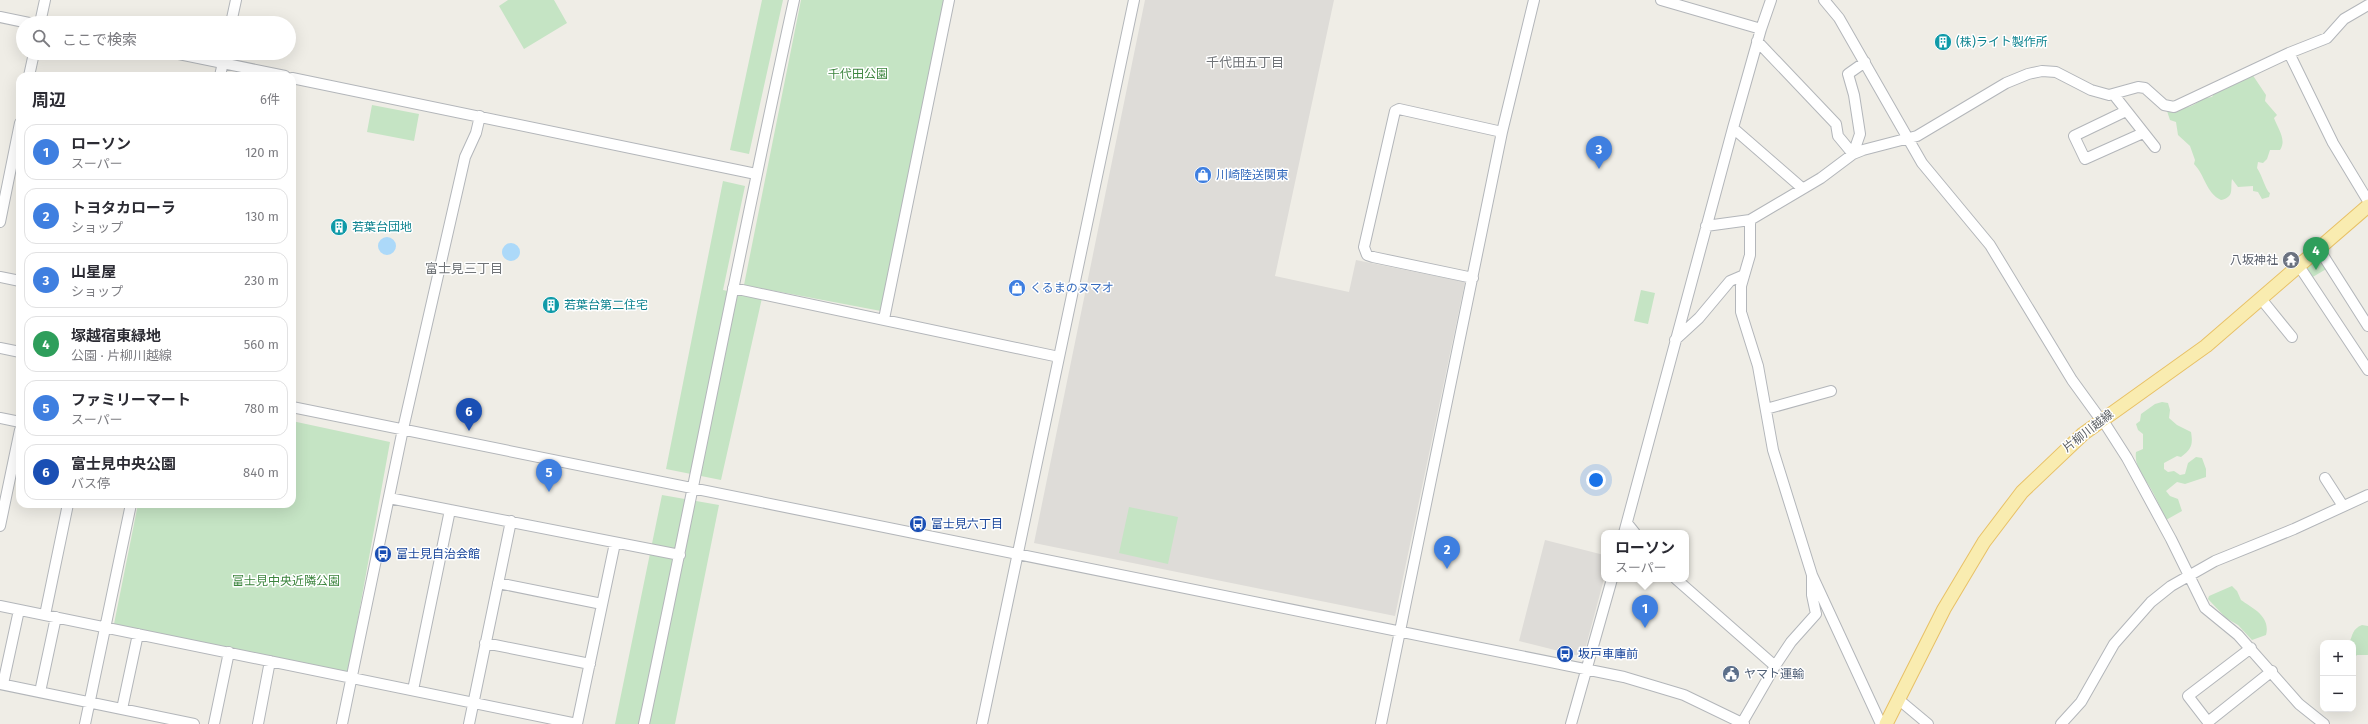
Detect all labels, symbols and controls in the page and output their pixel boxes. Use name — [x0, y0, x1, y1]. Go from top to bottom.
search box — [16, 16, 296, 60]
icon: search — [30, 27, 52, 49]
text: ここで検索 — [62, 31, 137, 49]
building icon: (株)ライト製作所 — [1933, 32, 1953, 52]
place label: (株)ライト製作所 — [1956, 35, 2048, 49]
district label: 千代田五丁目 — [1206, 55, 1284, 70]
park label: 千代田公園 — [828, 67, 888, 81]
text: 周辺 — [32, 90, 66, 111]
text: 6件 — [260, 92, 280, 107]
text: ローソン — [71, 135, 131, 153]
pin: 3 — [1586, 136, 1612, 169]
text: 1 — [43, 145, 49, 160]
text: 120 m — [245, 145, 279, 160]
text: スーパー — [71, 156, 123, 171]
shop icon: 川崎陸送関東 — [1193, 165, 1213, 185]
place label: 川崎陸送関東 — [1216, 168, 1288, 182]
text: トヨタカローラ — [71, 199, 176, 217]
text: 2 — [43, 209, 49, 224]
text: 130 m — [245, 209, 279, 224]
building icon: 若葉台団地 — [329, 217, 349, 237]
text: ショップ — [71, 220, 123, 235]
place label: 若葉台団地 — [352, 220, 412, 234]
pin: 4 — [2303, 237, 2329, 270]
temple icon: 八坂神社 — [2281, 250, 2301, 270]
place label: 八坂神社 — [2230, 253, 2278, 267]
district label: 富士見三丁目 — [425, 261, 503, 276]
text: 山星屋 — [71, 263, 116, 281]
text: 3 — [43, 273, 49, 288]
text: 230 m — [244, 273, 279, 288]
shop icon: くるまのヌマオ — [1007, 278, 1027, 298]
place label: くるまのヌマオ — [1030, 281, 1114, 295]
text: ショップ — [71, 284, 123, 299]
building icon: 若葉台第二住宅 — [541, 295, 561, 315]
place label: 若葉台第二住宅 — [564, 298, 648, 312]
text: 塚越宿東緑地 — [71, 327, 161, 345]
text: 4 — [42, 337, 50, 352]
text: 560 m — [244, 337, 279, 352]
text: 公園 · 片柳川越線 — [71, 348, 172, 363]
text: ファミリーマート — [71, 391, 191, 409]
pin: 6 — [456, 398, 482, 431]
text: 5 — [43, 401, 49, 416]
text: 780 m — [244, 401, 279, 416]
street label: 片柳川越線 — [2060, 407, 2116, 455]
text: スーパー — [71, 412, 123, 427]
text: 富士見中央公園 — [71, 455, 176, 473]
pin: 5 — [536, 459, 562, 492]
text: 6 — [42, 465, 50, 480]
text: 840 m — [243, 465, 279, 480]
your location — [1586, 470, 1606, 490]
text: バス停 — [71, 476, 110, 491]
bus stop icon: 富士見六丁目 — [908, 514, 928, 534]
place label: 富士見六丁目 — [931, 517, 1003, 531]
popup — [1601, 530, 1689, 582]
pin: 2 — [1434, 536, 1460, 569]
text: ローソン — [1615, 539, 1675, 557]
bus stop icon: 富士見自治会館 — [373, 544, 393, 564]
place label: 富士見自治会館 — [396, 547, 480, 561]
text: スーパー — [1615, 560, 1667, 575]
park label: 富士見中央近隣公園 — [232, 574, 340, 588]
pin: 1 — [1632, 595, 1658, 628]
map controls — [2320, 640, 2356, 712]
button: + — [2320, 640, 2356, 676]
bus stop icon: 坂戸車庫前 — [1555, 644, 1575, 664]
place label: 坂戸車庫前 — [1578, 647, 1638, 661]
public building icon: ヤマト運輸 — [1721, 664, 1741, 684]
place label: ヤマト運輸 — [1744, 667, 1804, 681]
button: − — [2320, 676, 2356, 712]

